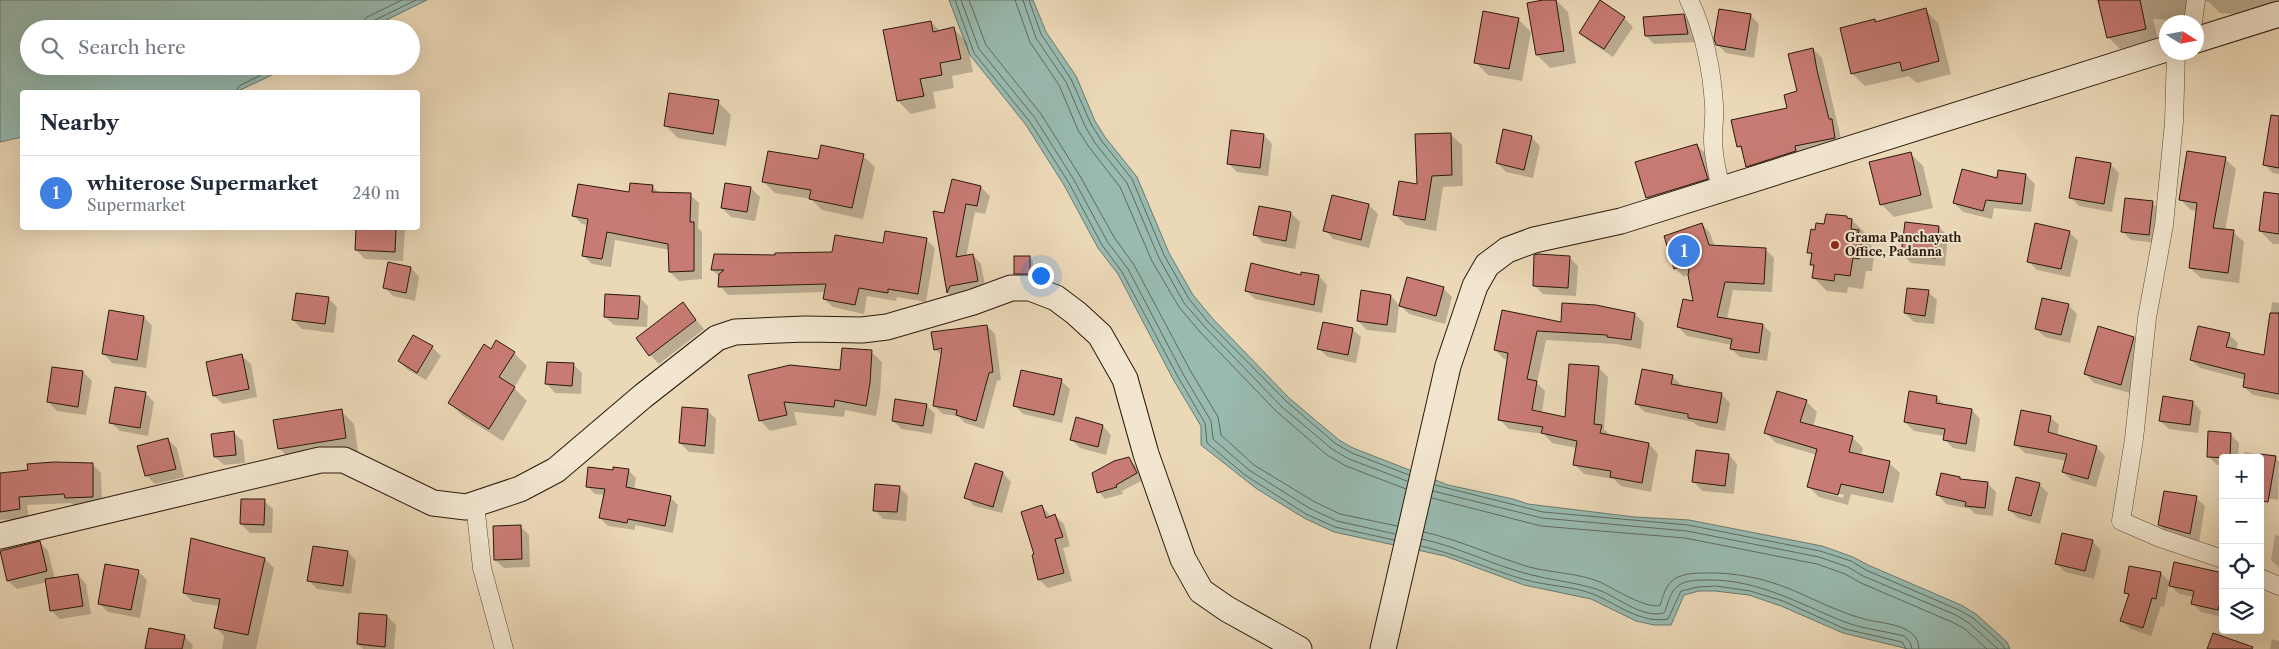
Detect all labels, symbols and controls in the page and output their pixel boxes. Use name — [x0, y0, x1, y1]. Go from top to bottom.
north arrow — [2159, 15, 2204, 60]
search box — [20, 20, 420, 75]
icon: search — [38, 34, 66, 62]
text: Search here — [78, 36, 186, 59]
text: Nearby — [40, 110, 119, 135]
text: whiterose Supermarket — [87, 172, 318, 195]
text: 1 — [52, 183, 60, 203]
text: 240 m — [352, 183, 400, 203]
text: Supermarket — [87, 195, 185, 215]
place label: Grama Panchayath Office, Padanna — [1845, 230, 1962, 259]
pin: 1 — [1668, 232, 1700, 270]
marker: Grama Panchayath Office, Padanna — [1829, 239, 1841, 251]
your location — [1028, 263, 1054, 289]
map controls — [2219, 454, 2264, 634]
button: + — [2219, 454, 2264, 499]
button: − — [2219, 499, 2264, 544]
button: locate — [2219, 544, 2264, 589]
button: layers — [2219, 589, 2264, 634]

